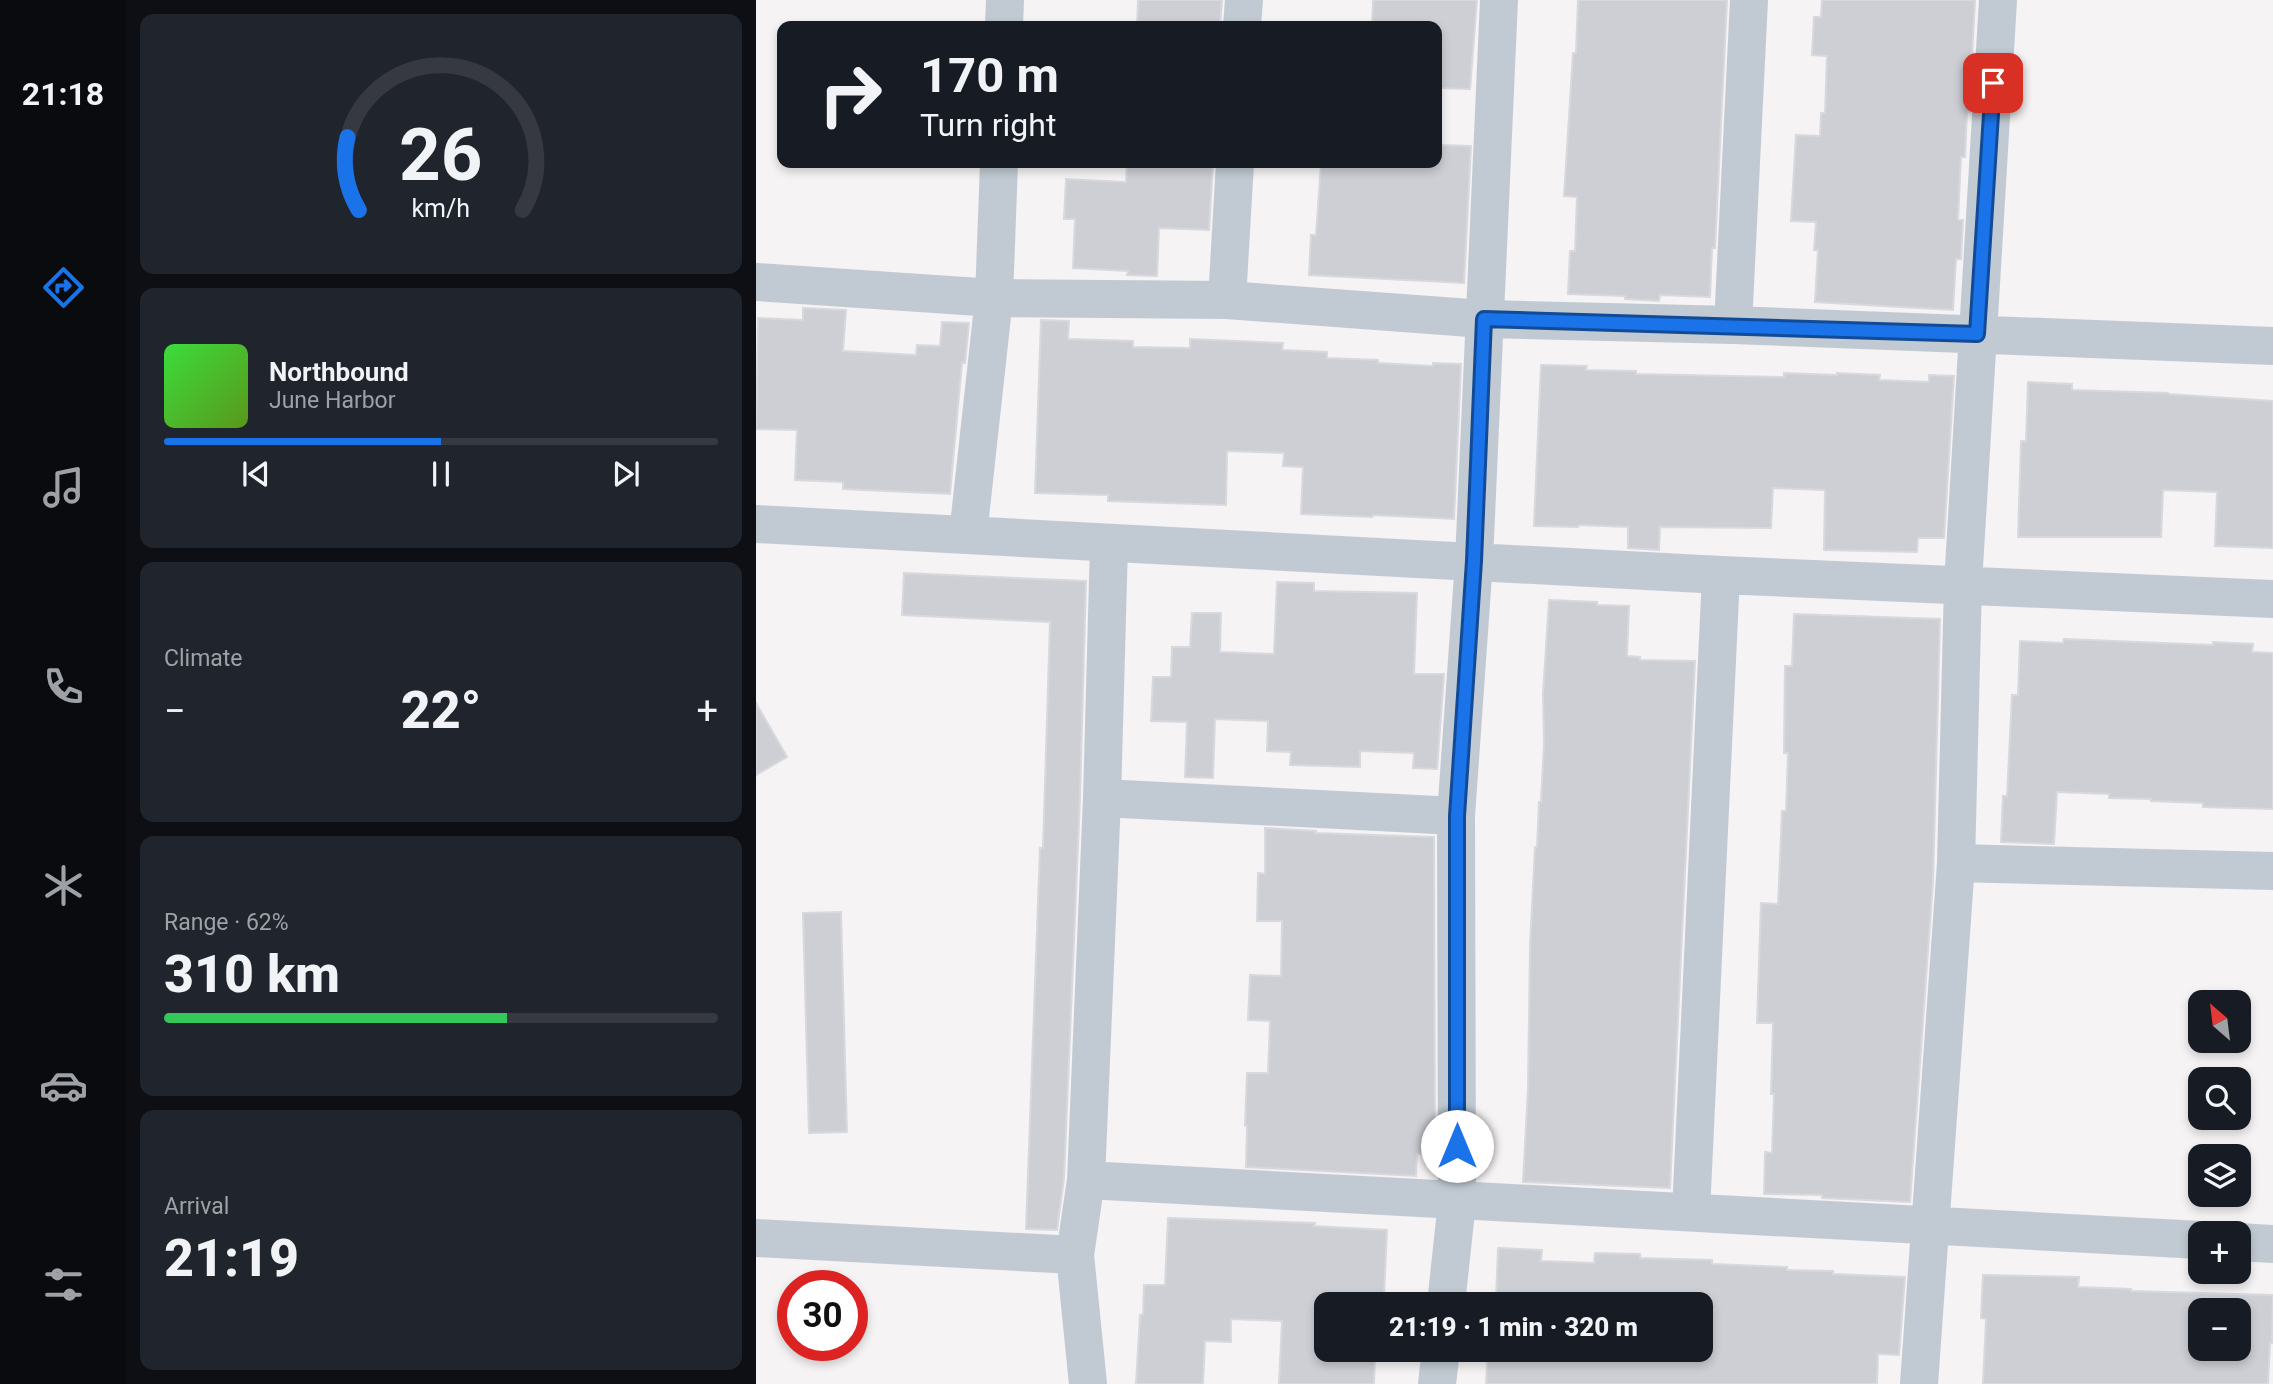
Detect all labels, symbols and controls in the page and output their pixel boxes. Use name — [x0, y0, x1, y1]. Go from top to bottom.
text: 170 m — [920, 47, 1059, 104]
icon: right — [805, 49, 896, 140]
pin — [1963, 53, 2023, 113]
icon: arrive — [1974, 64, 2012, 102]
text: 21:18 — [22, 75, 104, 113]
text: Turn right — [920, 106, 1056, 144]
text: 26 — [399, 112, 483, 198]
text: km/h — [412, 194, 470, 223]
icon: directions — [39, 263, 88, 312]
text: Northbound — [269, 357, 409, 387]
text: June Harbor — [269, 387, 396, 414]
icon: previous — [237, 455, 275, 493]
icon: pause — [422, 455, 460, 493]
icon: next — [607, 455, 645, 493]
icon: music — [39, 463, 88, 512]
text: Climate — [164, 645, 243, 672]
icon: phone — [39, 662, 88, 711]
text: 22° — [401, 680, 481, 741]
text: − — [164, 689, 186, 733]
text: + — [696, 689, 718, 733]
icon: climate — [39, 861, 88, 910]
text: Range · 62% — [164, 909, 289, 936]
text: 310 km — [164, 944, 340, 1005]
north arrow — [2188, 990, 2250, 1054]
map controls — [2188, 990, 2251, 1361]
icon: car — [39, 1061, 88, 1110]
button: search — [2188, 1067, 2251, 1130]
position arrow — [1420, 1109, 1494, 1183]
button: layers — [2188, 1144, 2251, 1207]
text: Arrival — [164, 1193, 229, 1220]
button: + — [2188, 1221, 2251, 1284]
text: 21:19 — [164, 1228, 299, 1289]
icon: filters — [39, 1260, 88, 1309]
speed limit sign: 30 — [777, 1270, 868, 1361]
button: − — [2188, 1298, 2251, 1361]
text: 21:19 · 1 min · 320 m — [1389, 1312, 1638, 1342]

